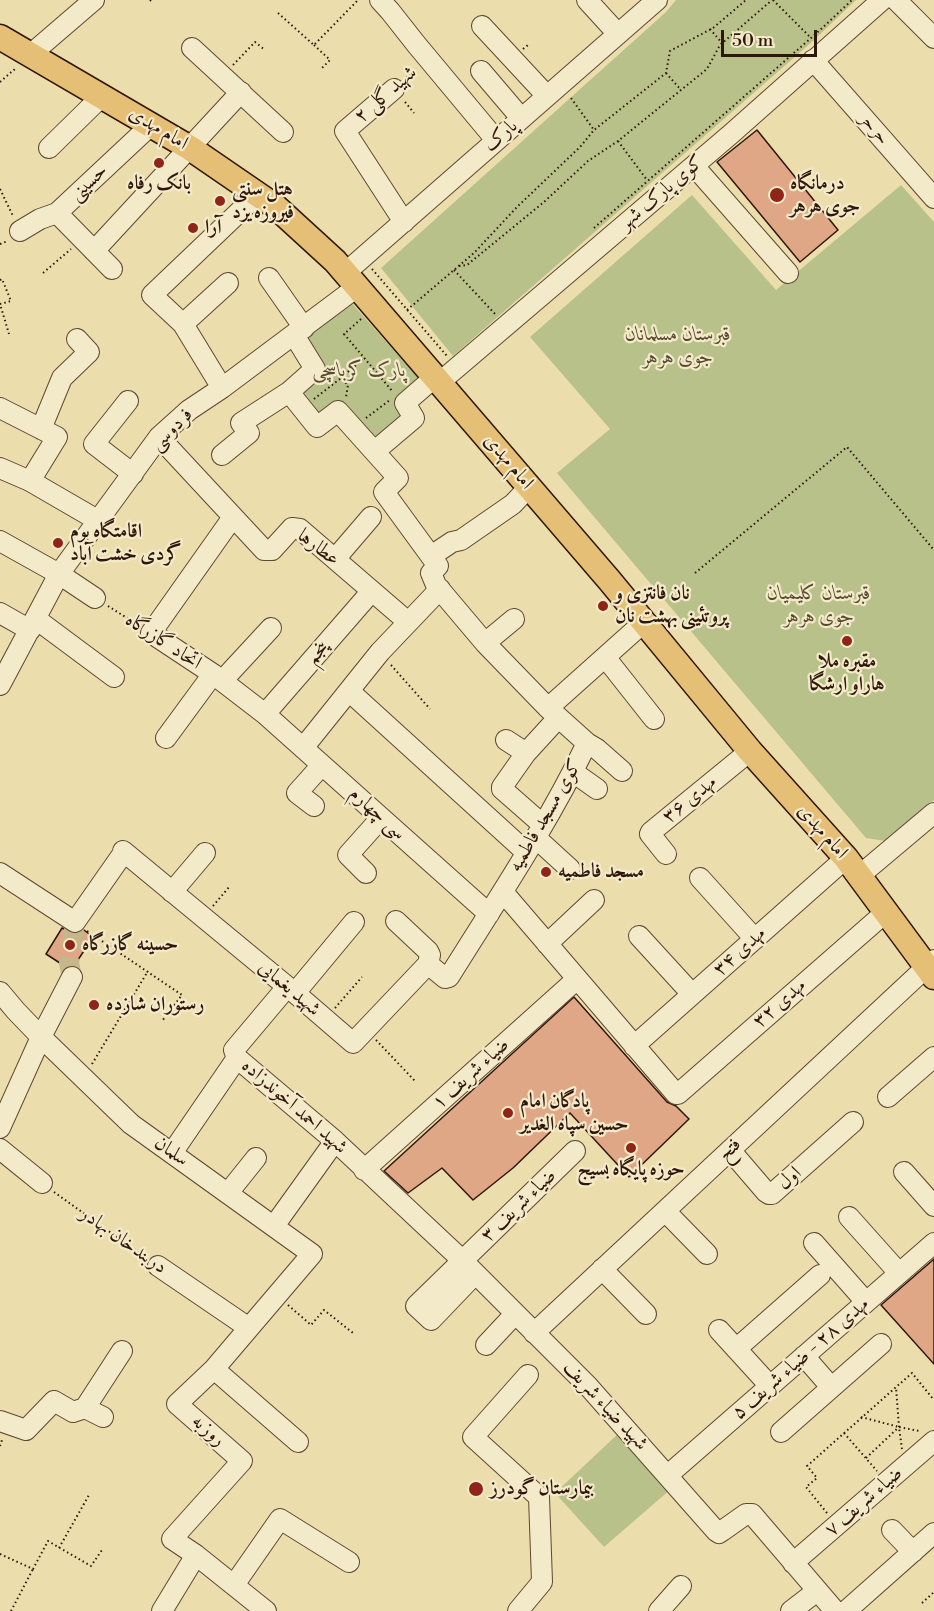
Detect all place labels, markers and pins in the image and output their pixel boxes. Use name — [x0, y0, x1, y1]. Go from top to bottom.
marker: بانک رفاه — [152, 156, 166, 170]
place label: بانک رفاه — [127, 172, 191, 196]
place label: درمانگاه جوی هرهر — [790, 172, 860, 219]
place label: هتل سنتی فیروزه یزد — [232, 178, 294, 225]
marker: درمانگاه جوی هرهر — [768, 186, 786, 204]
marker: هتل سنتی فیروزه یزد — [213, 194, 227, 208]
place label: آرا — [205, 216, 222, 240]
marker: آرا — [186, 221, 200, 235]
place label: اقامتگاه بوم گردی خشت آباد — [70, 520, 181, 567]
marker: اقامتگاه بوم گردی خشت آباد — [51, 536, 65, 550]
place label: نان فانتزی و پروتئینی بهشت نان — [615, 582, 728, 629]
marker: نان فانتزی و پروتئینی بهشت نان — [596, 599, 610, 613]
marker: مقبره ملا هاراو ارشگا — [840, 634, 854, 648]
place label: مقبره ملا هاراو ارشگا — [809, 650, 885, 697]
place label: مسجد فاطمیه — [558, 860, 644, 884]
marker: مسجد فاطمیه — [539, 865, 553, 879]
place label: حسینه گازرگاه — [82, 933, 178, 957]
marker: حسینه گازرگاه — [63, 938, 77, 952]
place label: رستوران شازده — [106, 993, 204, 1017]
marker: رستوران شازده — [87, 998, 101, 1012]
place label: پادگان امام حسین سپاه الغدیر — [520, 1090, 628, 1137]
marker: پادگان امام حسین سپاه الغدیر — [501, 1106, 515, 1120]
marker: حوزه پایگاه بسیج — [624, 1141, 638, 1155]
place label: حوزه پایگاه بسیج — [577, 1158, 685, 1182]
place label: بیمارستان گودرز — [490, 1477, 593, 1501]
marker: بیمارستان گودرز — [467, 1480, 485, 1498]

